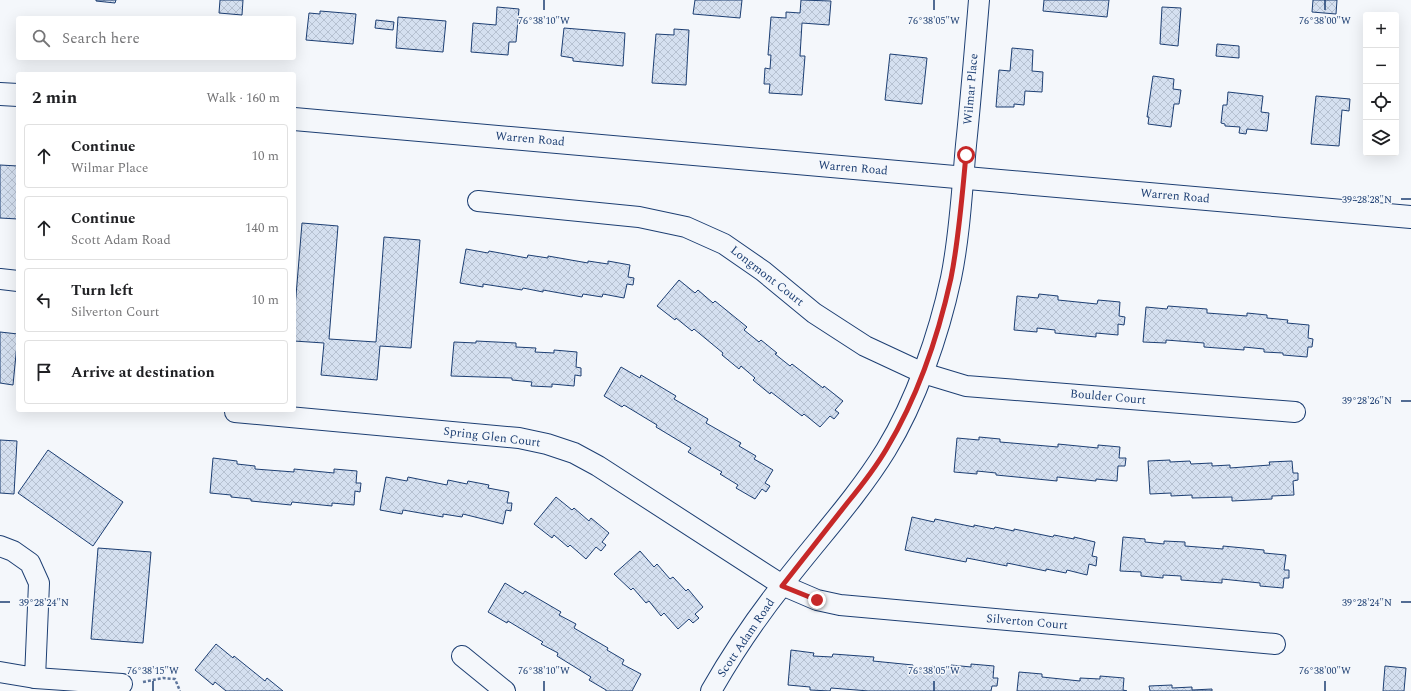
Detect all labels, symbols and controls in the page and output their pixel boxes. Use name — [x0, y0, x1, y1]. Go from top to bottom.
map controls — [1363, 12, 1399, 156]
button: + — [1363, 12, 1399, 48]
text: 76°38'10"W — [518, 13, 570, 29]
text: 76°38'05"W — [908, 13, 960, 29]
text: 76°38'00"W — [1299, 13, 1351, 29]
search box — [16, 16, 296, 60]
icon: search — [30, 27, 52, 49]
text: Search here — [62, 27, 140, 50]
button: − — [1363, 48, 1399, 84]
street label: Wilmar Place — [958, 52, 984, 125]
button: locate — [1363, 84, 1399, 120]
text: 2 min — [32, 85, 77, 111]
text: Walk · 160 m — [206, 88, 280, 108]
button: layers — [1363, 120, 1399, 156]
street label: Warren Road — [494, 126, 566, 152]
text: Continue — [71, 135, 136, 158]
icon: ahead — [33, 145, 55, 167]
text: 10 m — [252, 146, 279, 166]
route start — [957, 146, 975, 164]
street label: Warren Road — [817, 155, 889, 181]
text: Wilmar Place — [71, 158, 148, 178]
street label: Warren Road — [1139, 183, 1211, 209]
text: 39°28'28"N — [1342, 192, 1392, 208]
text: Continue — [71, 207, 136, 230]
icon: ahead — [33, 217, 55, 239]
text: 140 m — [245, 218, 279, 238]
text: Scott Adam Road — [71, 230, 171, 250]
street label: Longmont Court — [726, 241, 808, 311]
text: Turn left — [71, 279, 133, 302]
icon: left — [33, 289, 55, 311]
text: 10 m — [252, 290, 279, 310]
text: Silverton Court — [71, 302, 159, 322]
icon: arrive — [33, 361, 55, 383]
text: Arrive at destination — [71, 361, 215, 384]
street label: Boulder Court — [1069, 384, 1147, 410]
text: 39°28'26"N — [1342, 393, 1392, 409]
street label: Spring Glen Court — [442, 422, 542, 452]
route end — [808, 591, 826, 609]
street label: Scott Adam Road — [712, 594, 780, 681]
text: 39°28'24"N — [19, 595, 69, 611]
text: 39°28'24"N — [1342, 595, 1392, 611]
street label: Silverton Court — [986, 609, 1068, 635]
text: 76°38'15"W — [127, 663, 179, 679]
text: 76°38'10"W — [518, 663, 570, 679]
text: 76°38'05"W — [908, 663, 960, 679]
text: 76°38'00"W — [1299, 663, 1351, 679]

